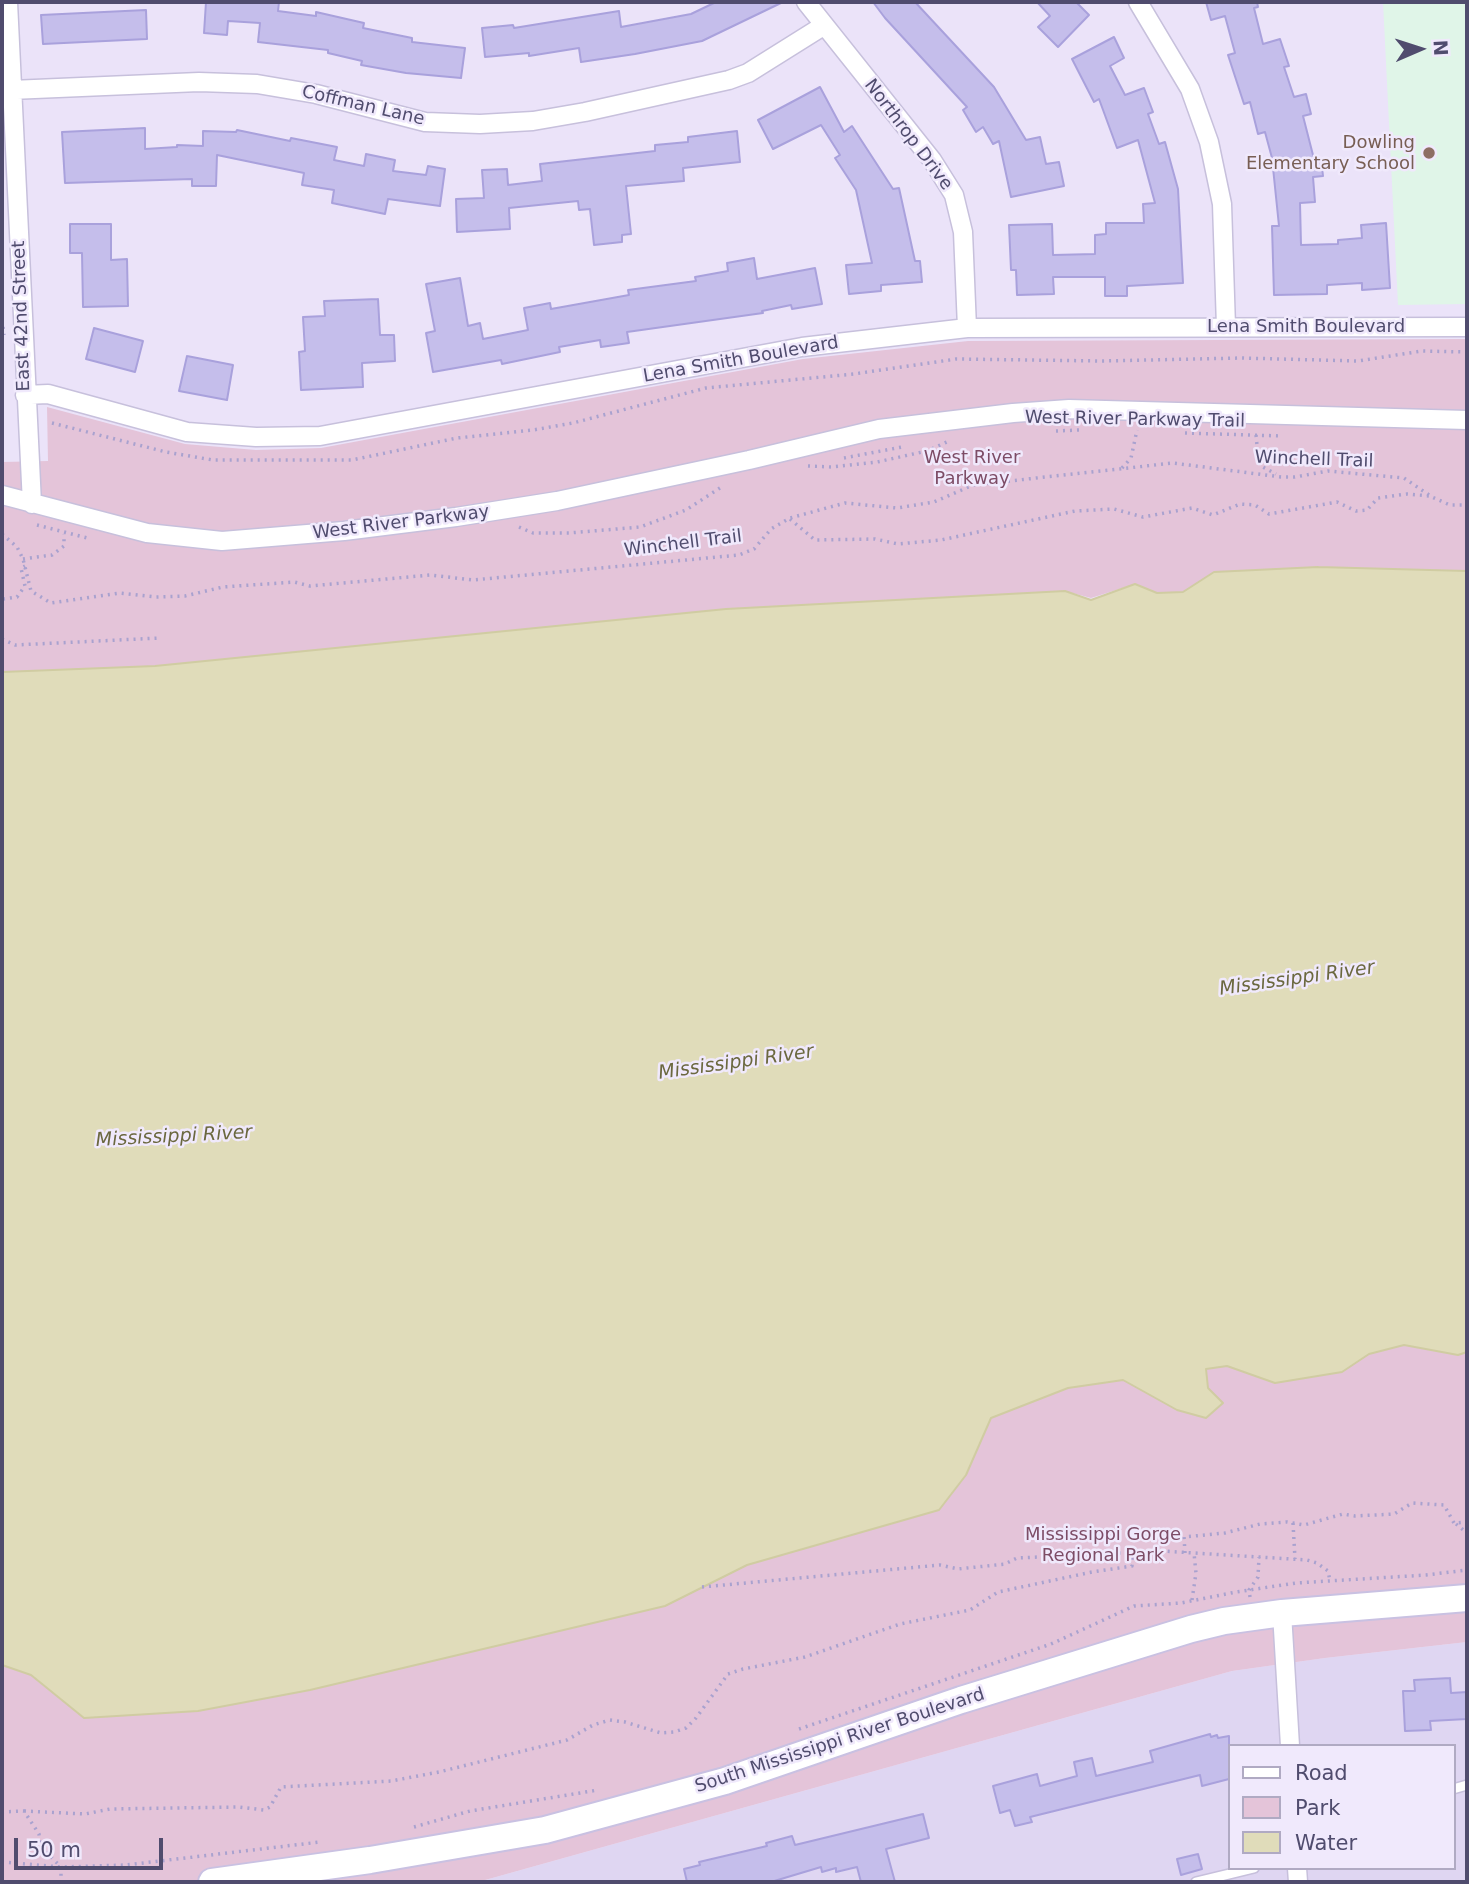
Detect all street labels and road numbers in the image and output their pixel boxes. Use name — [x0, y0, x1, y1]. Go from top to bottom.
street label: Northrop Drive — [859, 75, 957, 195]
street label: Coffman Lane — [300, 81, 426, 131]
street label: East 42nd Street — [9, 240, 35, 392]
street label: Lena Smith Boulevard — [1207, 316, 1405, 338]
street label: Lena Smith Boulevard — [642, 332, 840, 388]
street label: West River Parkway Trail — [1025, 407, 1245, 433]
street label: Winchell Trail — [1254, 447, 1374, 473]
street label: West River Parkway — [312, 501, 490, 545]
street label: Winchell Trail — [623, 526, 743, 562]
street label: South Mississippi River Boulevard — [693, 1684, 987, 1798]

